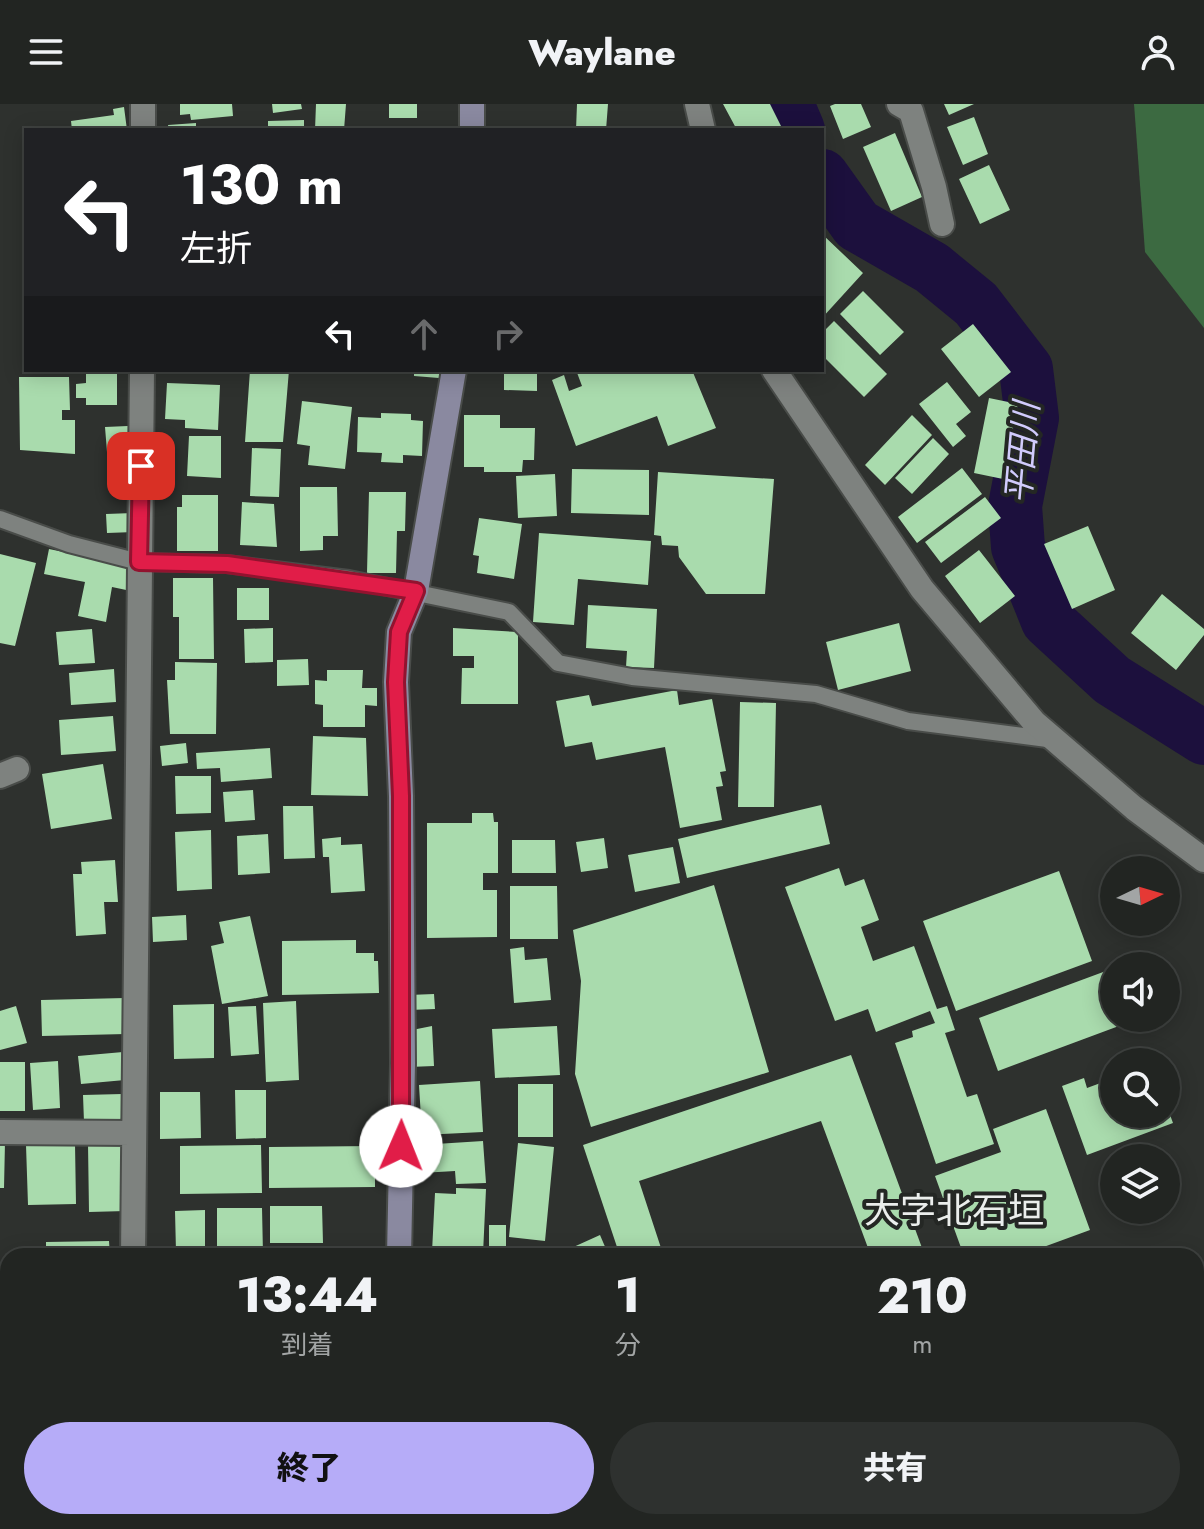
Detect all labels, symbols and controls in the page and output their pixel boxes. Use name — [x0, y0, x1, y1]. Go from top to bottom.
text: Waylane — [528, 26, 676, 78]
icon: menu — [24, 30, 68, 74]
icon: person — [1136, 30, 1180, 74]
text: 130 m — [180, 144, 343, 225]
icon: left — [48, 160, 152, 264]
text: 左折 — [180, 222, 252, 274]
icon: left — [318, 312, 362, 356]
icon: ahead — [402, 312, 446, 356]
icon: right — [486, 312, 530, 356]
water label: 平田川 — [994, 397, 1052, 506]
pin — [107, 432, 175, 500]
icon: arrive — [119, 444, 163, 488]
north arrow — [1100, 856, 1180, 936]
map controls — [1100, 856, 1180, 1224]
button: sound — [1100, 952, 1180, 1032]
button: search — [1100, 1048, 1180, 1128]
position arrow — [359, 1104, 443, 1188]
button: layers — [1100, 1144, 1180, 1224]
district label: 大字北石垣 — [864, 1184, 1044, 1236]
text: 13:44 — [236, 1261, 378, 1330]
text: 1 — [615, 1261, 640, 1330]
text: 210 — [877, 1262, 968, 1331]
text: m — [912, 1325, 933, 1363]
text: 到着 — [281, 1326, 333, 1364]
text: 分 — [615, 1326, 641, 1364]
button: 終了 — [24, 1422, 594, 1514]
button: 共有 — [610, 1422, 1180, 1514]

